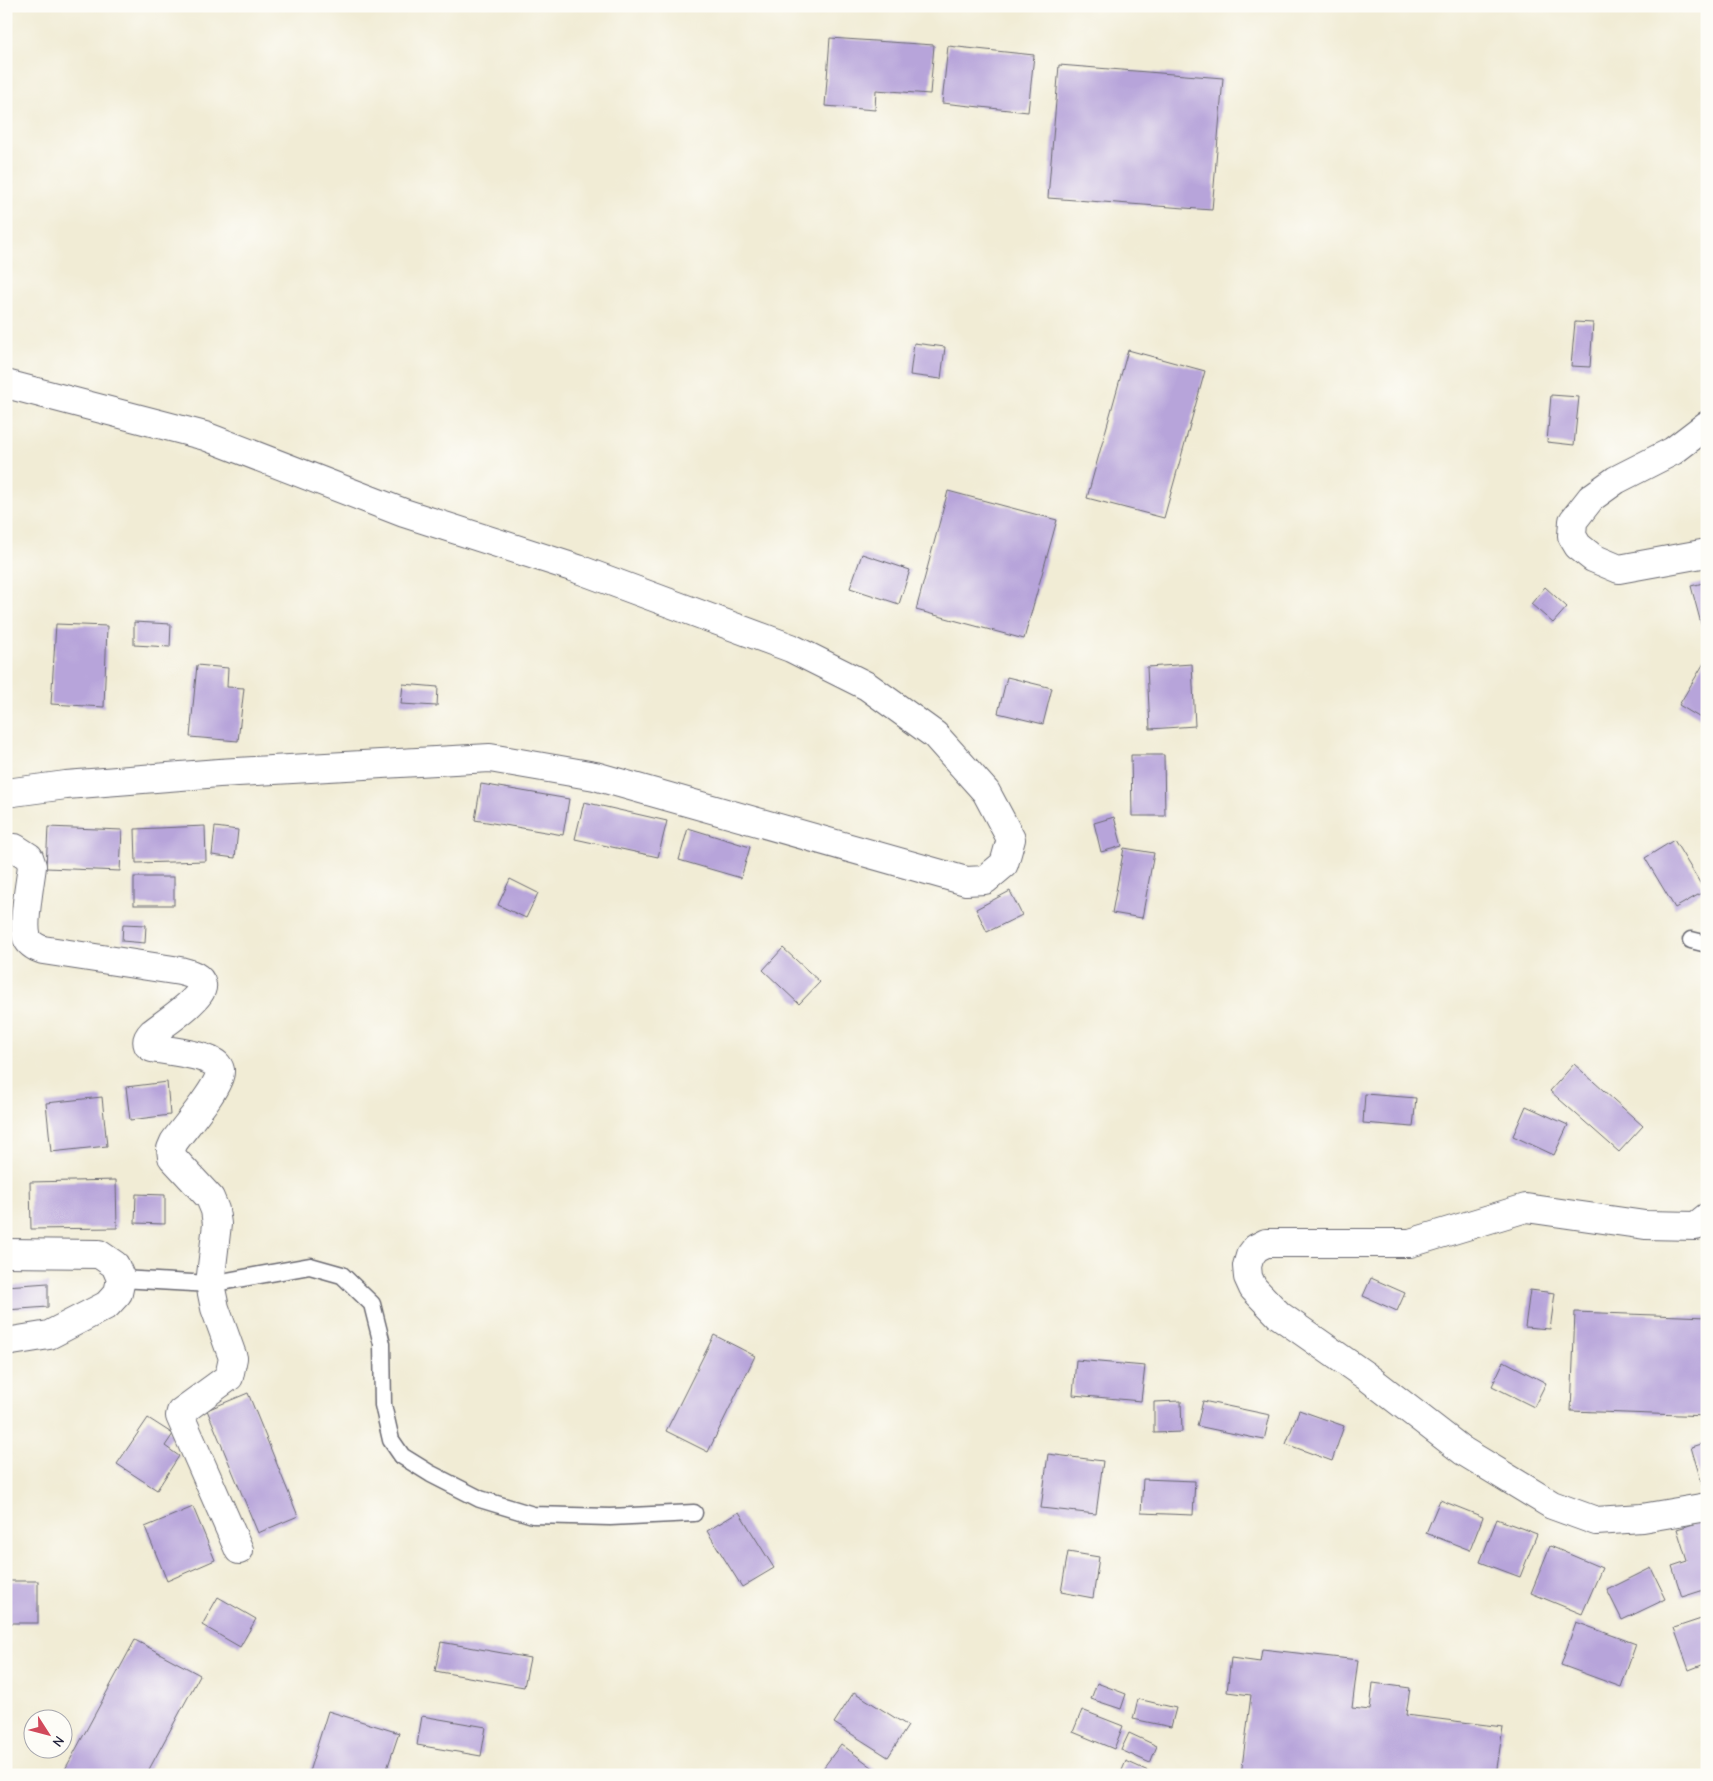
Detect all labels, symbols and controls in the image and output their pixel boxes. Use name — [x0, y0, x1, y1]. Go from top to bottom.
north arrow — [22, 1708, 72, 1758]
text: N — [49, 1733, 68, 1750]

